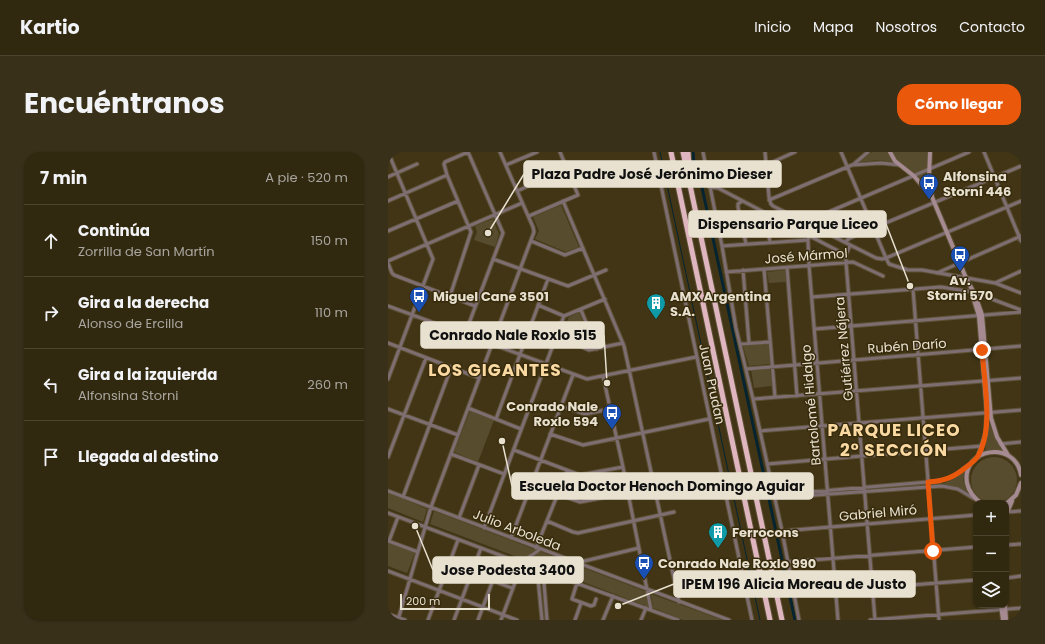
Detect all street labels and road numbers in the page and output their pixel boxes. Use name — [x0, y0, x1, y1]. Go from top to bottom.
street label: José Mármol — [764, 244, 848, 268]
street label: Gutiérrez Nájera — [830, 296, 858, 402]
street label: Rubén Darío — [867, 334, 947, 358]
street label: Juan Prudan — [694, 342, 730, 426]
street label: Bartolomé Hidalgo — [796, 344, 826, 466]
street label: Gabriel Miró — [838, 500, 918, 526]
street label: Julio Arboleda — [470, 504, 564, 556]

